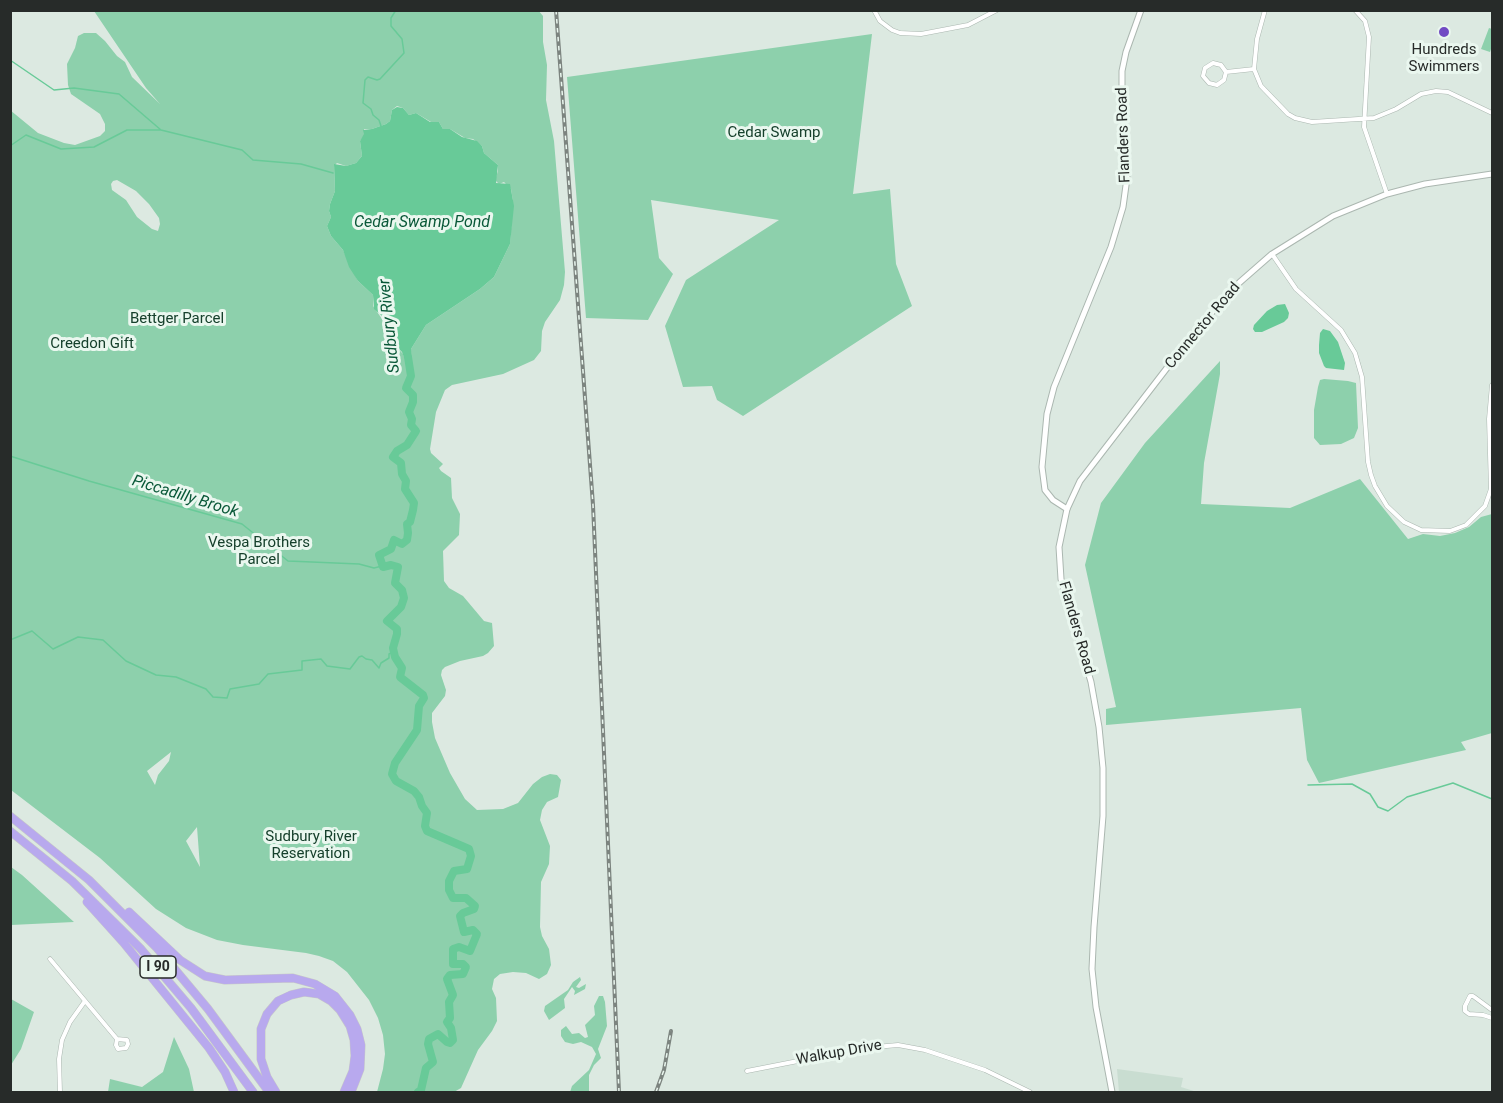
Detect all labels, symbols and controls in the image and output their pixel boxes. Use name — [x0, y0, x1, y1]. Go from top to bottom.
marker: Hundreds Swimmers — [1437, 25, 1451, 39]
place label: Hundreds Swimmers — [1409, 41, 1479, 76]
street label: Flanders Road — [1113, 87, 1135, 183]
park label: Cedar Swamp — [727, 124, 821, 142]
water label: Cedar Swamp Pond — [354, 213, 490, 233]
water label: Sudbury River — [376, 278, 404, 374]
street label: Connector Road — [1162, 279, 1244, 373]
park label: Bettger Parcel — [130, 310, 224, 328]
park label: Creedon Gift — [50, 335, 134, 353]
water label: Piccadilly Brook — [130, 472, 240, 522]
park label: Vespa Brothers Parcel — [208, 534, 310, 569]
street label: Flanders Road — [1054, 579, 1098, 677]
park label: Sudbury River Reservation — [265, 828, 357, 863]
road number: I 90 — [140, 956, 176, 978]
street label: Walkup Drive — [795, 1037, 883, 1069]

